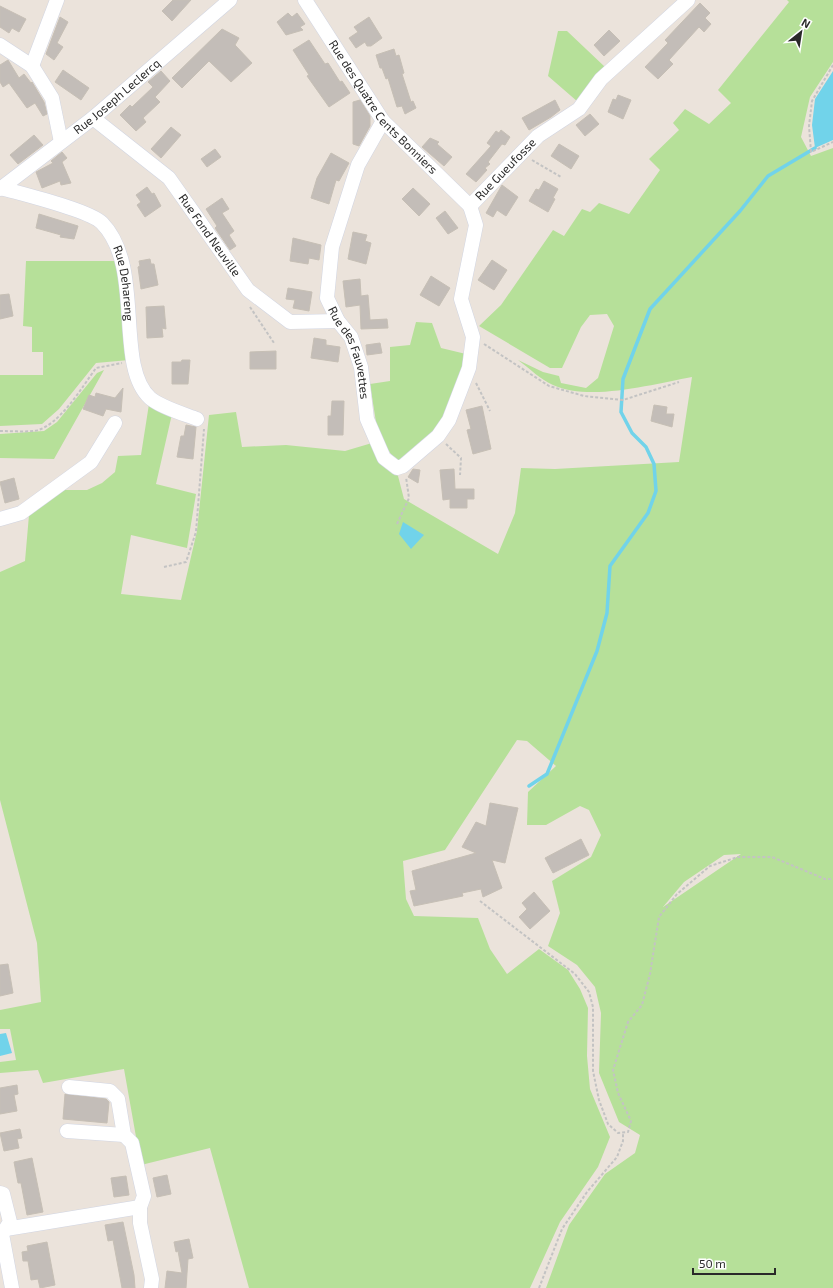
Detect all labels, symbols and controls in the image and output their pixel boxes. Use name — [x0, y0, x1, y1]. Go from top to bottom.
north arrow — [781, 12, 821, 52]
text: N — [800, 15, 813, 31]
street label: Rue des Quatre Cents Bonniers — [327, 37, 441, 176]
street label: Rue Joseph Leclercq — [70, 55, 162, 136]
street label: Rue Gueufosse — [472, 135, 538, 203]
street label: Rue Fond Neuville — [176, 191, 244, 279]
street label: Rue Dehareng — [111, 243, 137, 322]
street label: Rue des Fauvettes — [326, 304, 373, 400]
scale bar — [693, 1250, 775, 1276]
text: 50 m — [699, 1256, 726, 1270]

